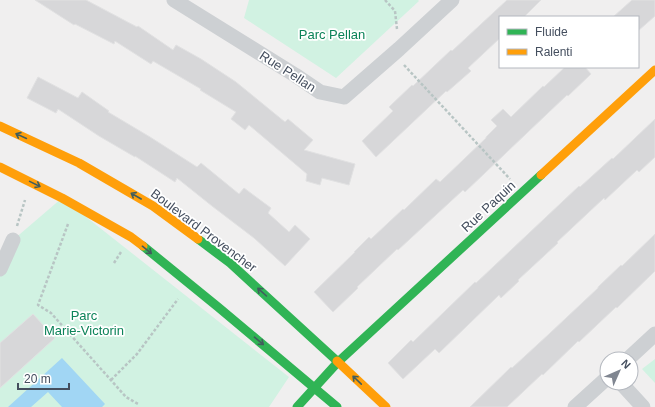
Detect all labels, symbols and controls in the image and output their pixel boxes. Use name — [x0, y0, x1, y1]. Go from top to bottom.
legend — [499, 16, 639, 68]
text: Fluide — [535, 25, 568, 39]
park label: Parc Pellan — [299, 27, 365, 42]
text: Ralenti — [535, 45, 572, 59]
street label: Rue Pellan — [257, 48, 318, 95]
one-way arrow — [16, 132, 28, 139]
street label: Rue Paquin — [458, 178, 518, 235]
one-way arrow — [29, 181, 41, 188]
street label: Boulevard Provencher — [148, 186, 260, 275]
one-way arrow — [130, 192, 142, 200]
one-way arrow — [142, 245, 152, 254]
one-way arrow — [257, 287, 267, 296]
park label: Parc Marie-Victorin — [44, 308, 124, 338]
one-way arrow — [253, 336, 264, 345]
north arrow — [599, 351, 639, 391]
text: N — [619, 357, 633, 371]
scale bar — [18, 365, 69, 391]
text: 20 m — [24, 372, 51, 386]
one-way arrow — [352, 375, 362, 385]

